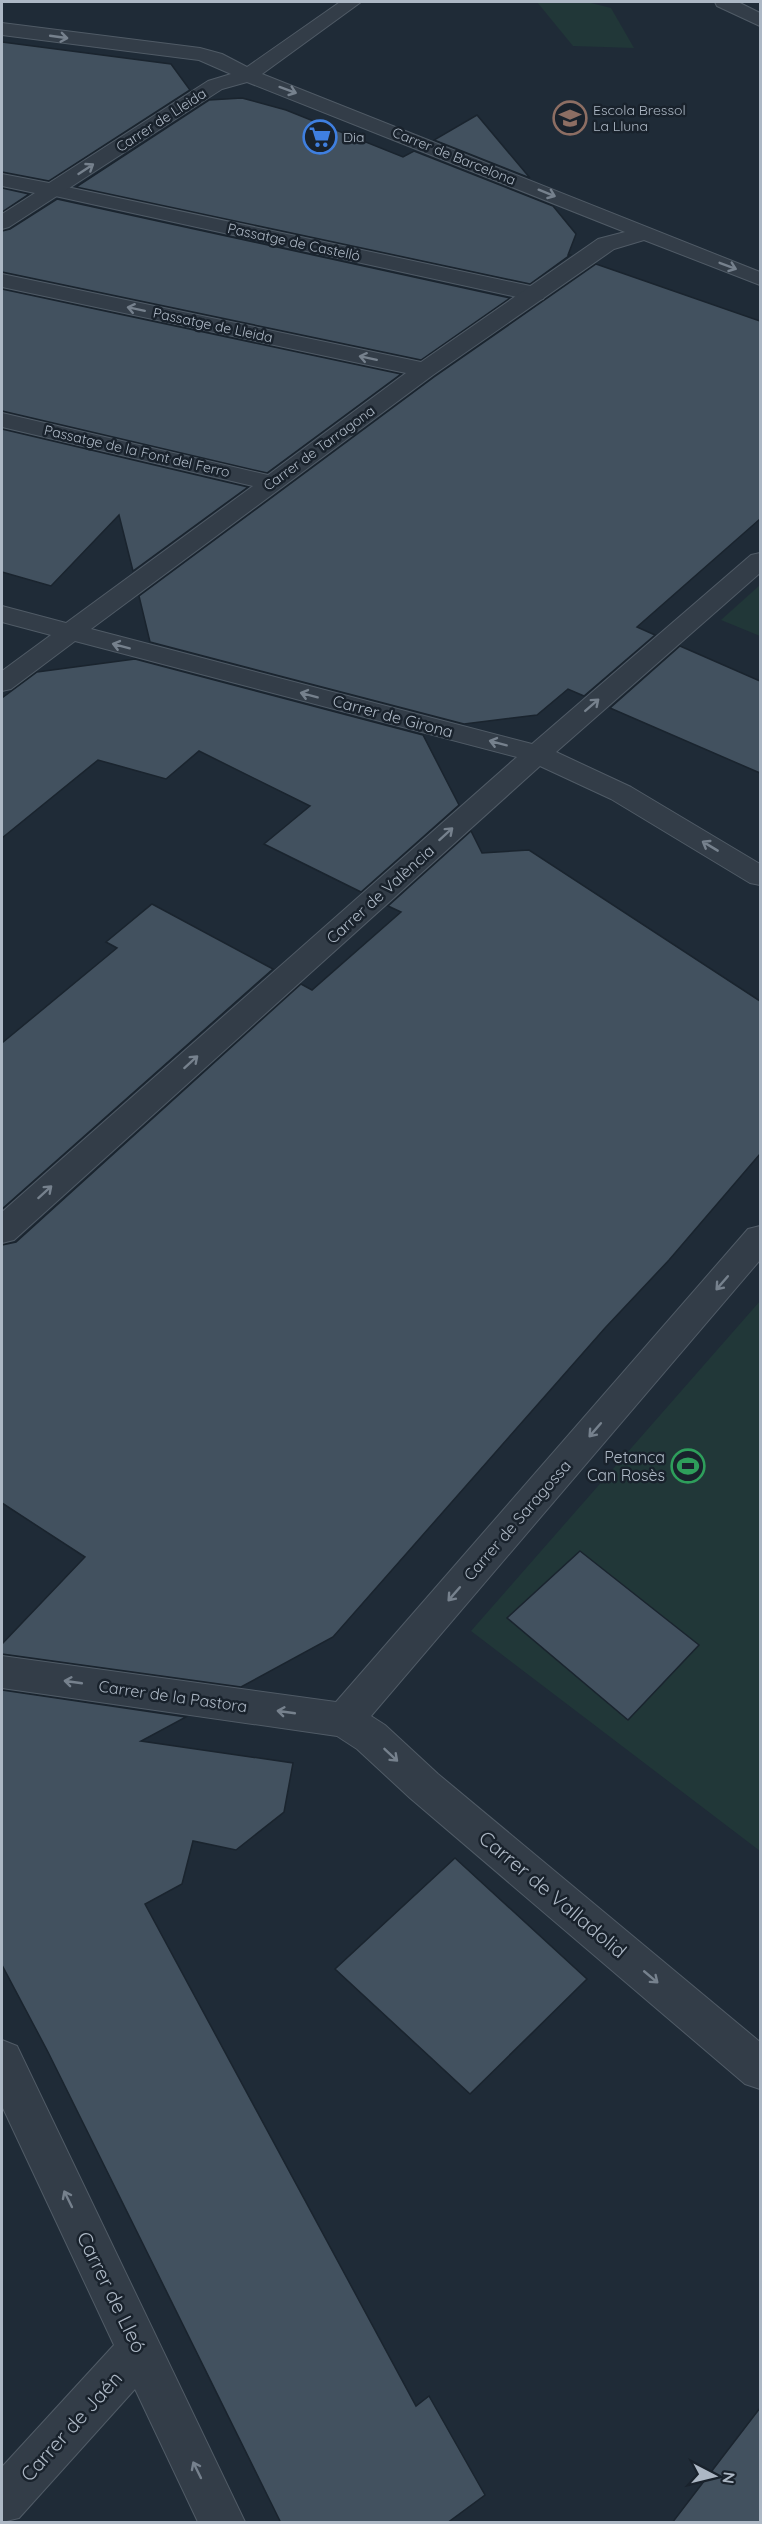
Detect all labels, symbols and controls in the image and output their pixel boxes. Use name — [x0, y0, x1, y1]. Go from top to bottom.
one-way arrow — [49, 32, 69, 43]
street label: Carrer de Lleida — [113, 84, 209, 156]
one-way arrow — [278, 85, 297, 96]
school or university icon: Escola Bressol La Lluna — [552, 100, 588, 136]
place label: Escola Bressol La Lluna — [593, 101, 686, 135]
supermarket icon: Dia — [302, 119, 338, 155]
street label: Carrer de Barcelona — [390, 123, 518, 189]
place label: Dia — [343, 128, 365, 146]
one-way arrow — [77, 162, 94, 174]
one-way arrow — [537, 188, 556, 199]
street label: Passatge de Castelló — [226, 219, 362, 265]
one-way arrow — [718, 261, 737, 272]
one-way arrow — [127, 302, 146, 314]
street label: Passatge de Lleida — [151, 304, 275, 346]
one-way arrow — [358, 352, 378, 363]
street label: Carrer de Tarragona — [260, 401, 378, 495]
street label: Passatge de la Font del Ferro — [42, 421, 232, 481]
one-way arrow — [111, 639, 130, 651]
one-way arrow — [300, 688, 319, 700]
street label: Carrer de Girona — [331, 690, 455, 742]
one-way arrow — [584, 699, 600, 712]
one-way arrow — [489, 737, 508, 749]
one-way arrow — [438, 827, 453, 841]
street label: Carrer de València — [322, 840, 438, 948]
one-way arrow — [702, 840, 719, 852]
one-way arrow — [183, 1055, 198, 1069]
one-way arrow — [37, 1185, 52, 1199]
one-way arrow — [715, 1275, 729, 1290]
one-way arrow — [588, 1422, 602, 1437]
place label: Petanca Can Rosès — [587, 1447, 665, 1485]
sports icon: Petanca Can Rosès — [670, 1448, 706, 1484]
street label: Carrer de Saragossa — [459, 1456, 575, 1584]
one-way arrow — [447, 1586, 461, 1601]
one-way arrow — [63, 1676, 83, 1687]
street label: Carrer de la Pastora — [97, 1676, 249, 1716]
one-way arrow — [277, 1706, 297, 1717]
one-way arrow — [383, 1748, 398, 1762]
street label: Carrer de Valladolid — [474, 1825, 632, 1963]
one-way arrow — [643, 1970, 658, 1984]
one-way arrow — [61, 2191, 73, 2209]
street label: Carrer de Lleó — [72, 2227, 152, 2357]
street label: Carrer de Jaén — [15, 2366, 127, 2486]
north arrow — [684, 2446, 744, 2506]
one-way arrow — [191, 2461, 202, 2479]
text: N — [718, 2471, 740, 2485]

